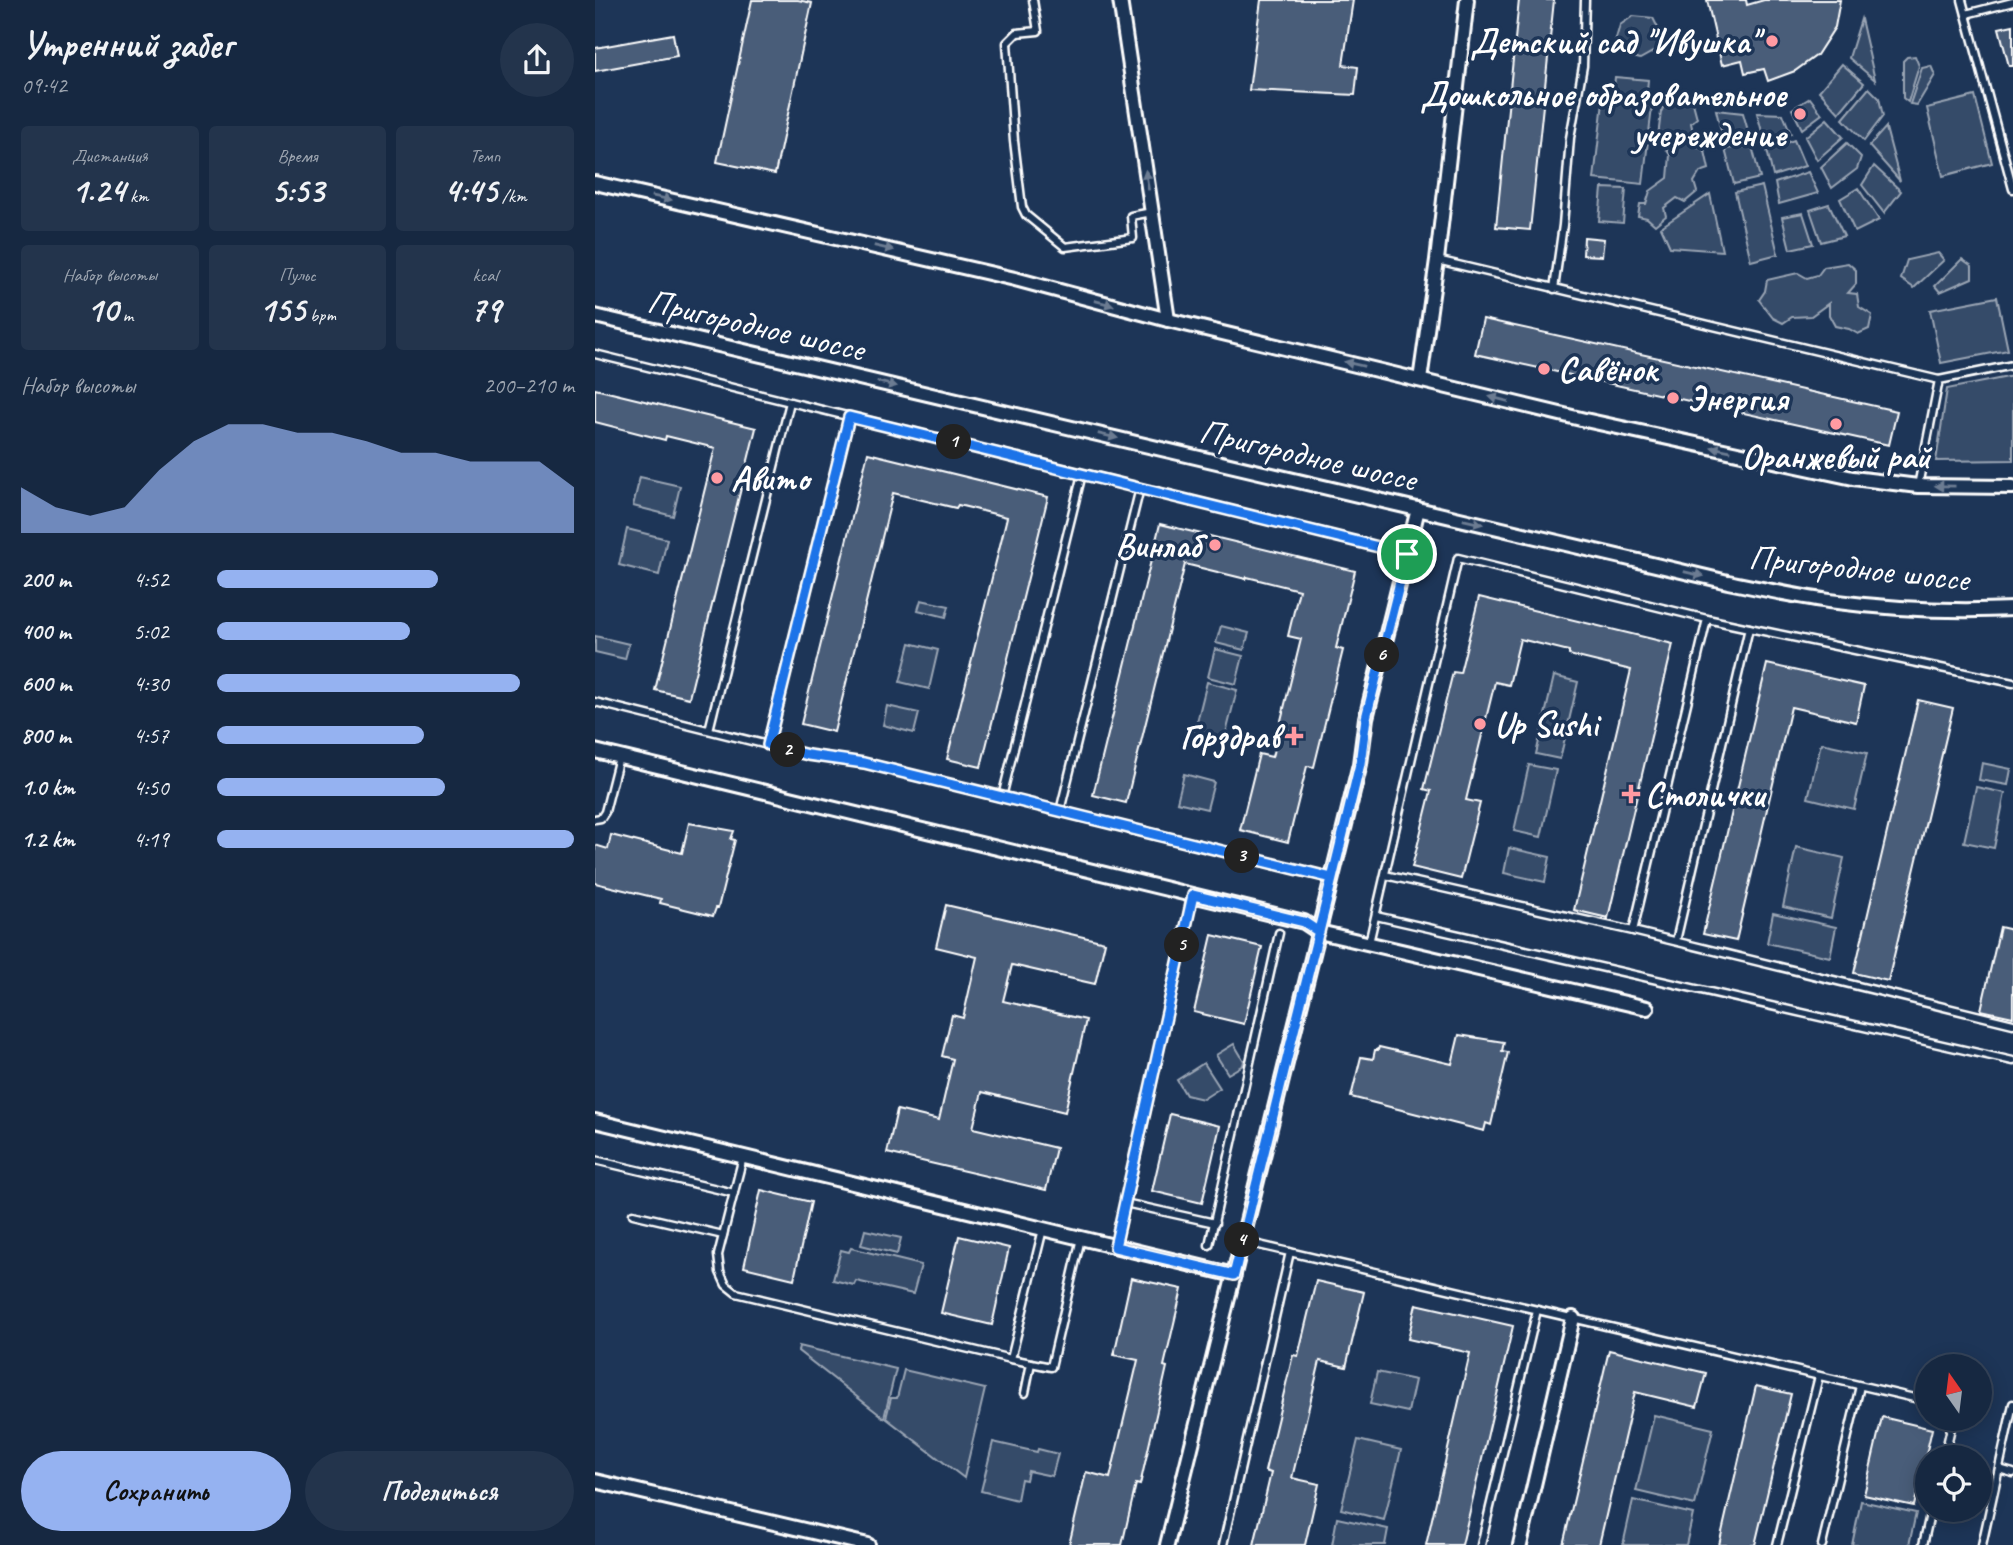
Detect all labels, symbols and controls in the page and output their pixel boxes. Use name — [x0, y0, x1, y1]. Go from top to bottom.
place label: Детский сад "Ивушка" — [1470, 19, 1766, 64]
text: Утренний забег — [21, 21, 233, 68]
button: share — [500, 23, 574, 97]
marker: Детский сад "Ивушка" — [1764, 33, 1780, 49]
text: 09:42 — [21, 71, 67, 100]
place label: Дошкольное образовательное учереждение — [1420, 72, 1789, 157]
marker: Дошкольное образовательное учереждение — [1792, 106, 1808, 122]
text: Дистанция — [72, 144, 148, 168]
text: Время — [277, 144, 318, 168]
text: Темп — [470, 144, 500, 168]
text: 1.24 — [71, 168, 125, 213]
text: 5:53 — [271, 168, 324, 213]
text: 4:45 — [444, 168, 497, 213]
one-way arrow — [1141, 169, 1152, 191]
text: km — [125, 184, 149, 208]
text: /km — [497, 184, 527, 208]
one-way arrow — [651, 193, 673, 204]
one-way arrow — [873, 243, 895, 254]
text: Набор высоты — [63, 263, 157, 287]
text: Пульс — [279, 263, 316, 287]
text: kcal — [473, 263, 498, 287]
street label: Пригородное шоссе — [643, 278, 871, 372]
text: 10 — [86, 287, 118, 332]
text: 155 — [259, 287, 305, 332]
text: 79 — [470, 287, 501, 332]
one-way arrow — [1093, 298, 1115, 309]
text: m — [118, 303, 133, 327]
text: bpm — [305, 303, 336, 327]
place label: Савёнок — [1558, 347, 1660, 392]
one-way arrow — [1343, 358, 1365, 369]
marker: Савёнок — [1536, 361, 1552, 377]
text: Набор высоты — [21, 371, 135, 400]
text: 200–210 m — [483, 371, 574, 400]
place label: Энергия — [1687, 376, 1790, 421]
one-way arrow — [876, 379, 898, 390]
marker: Энергия — [1665, 390, 1681, 406]
one-way arrow — [1488, 393, 1510, 404]
street label: Пригородное шоссе — [1195, 408, 1423, 502]
marker: Оранжевый рай — [1828, 416, 1844, 432]
pin: 1 — [937, 424, 971, 460]
text: 1 — [949, 429, 958, 453]
one-way arrow — [1097, 431, 1119, 442]
place label: Оранжевый рай — [1742, 434, 1933, 479]
one-way arrow — [1710, 444, 1732, 455]
place label: Авито — [731, 456, 812, 501]
marker: Авито — [709, 470, 725, 486]
one-way arrow — [1934, 480, 1956, 492]
one-way arrow — [1462, 517, 1484, 528]
place label: Винлаб — [1115, 523, 1208, 568]
pin — [1377, 524, 1437, 584]
street label: Пригородное шоссе — [1747, 534, 1974, 602]
icon: arrive — [1388, 535, 1426, 573]
marker: Винлаб — [1207, 537, 1223, 553]
text: 200 m — [21, 565, 71, 594]
text: 4:52 — [133, 565, 169, 594]
one-way arrow — [1683, 569, 1705, 580]
text: 400 m — [21, 617, 71, 646]
text: 5:02 — [133, 617, 169, 646]
pin: 6 — [1365, 638, 1399, 672]
text: 6 — [1377, 642, 1386, 666]
text: 600 m — [21, 669, 71, 698]
text: 4:30 — [133, 669, 169, 698]
place label: Up Sushi — [1494, 702, 1602, 747]
place label: Горздрав — [1180, 714, 1285, 759]
marker: Up Sushi — [1472, 716, 1488, 732]
text: 800 m — [21, 721, 71, 750]
text: 4:57 — [133, 721, 169, 750]
marker: Горздрав — [1286, 728, 1302, 744]
pin: 2 — [771, 732, 805, 768]
text: 2 — [783, 737, 792, 761]
place label: Столички — [1645, 772, 1768, 817]
text: 1.0 km — [21, 773, 75, 802]
text: 4:50 — [133, 773, 169, 802]
marker: Столички — [1623, 786, 1639, 802]
text: 1.2 km — [21, 825, 75, 854]
text: 4:19 — [133, 825, 169, 854]
pin: 3 — [1225, 838, 1259, 874]
text: 3 — [1237, 843, 1246, 867]
pin: 5 — [1165, 928, 1199, 962]
text: 5 — [1177, 932, 1186, 956]
pin: 4 — [1225, 1222, 1259, 1258]
text: 4 — [1237, 1227, 1246, 1251]
north arrow — [1915, 1354, 1991, 1432]
map controls — [1915, 1354, 1992, 1522]
button: locate — [1915, 1445, 1992, 1522]
button: Сохранить — [21, 1451, 291, 1531]
button: Поделиться — [305, 1451, 574, 1531]

